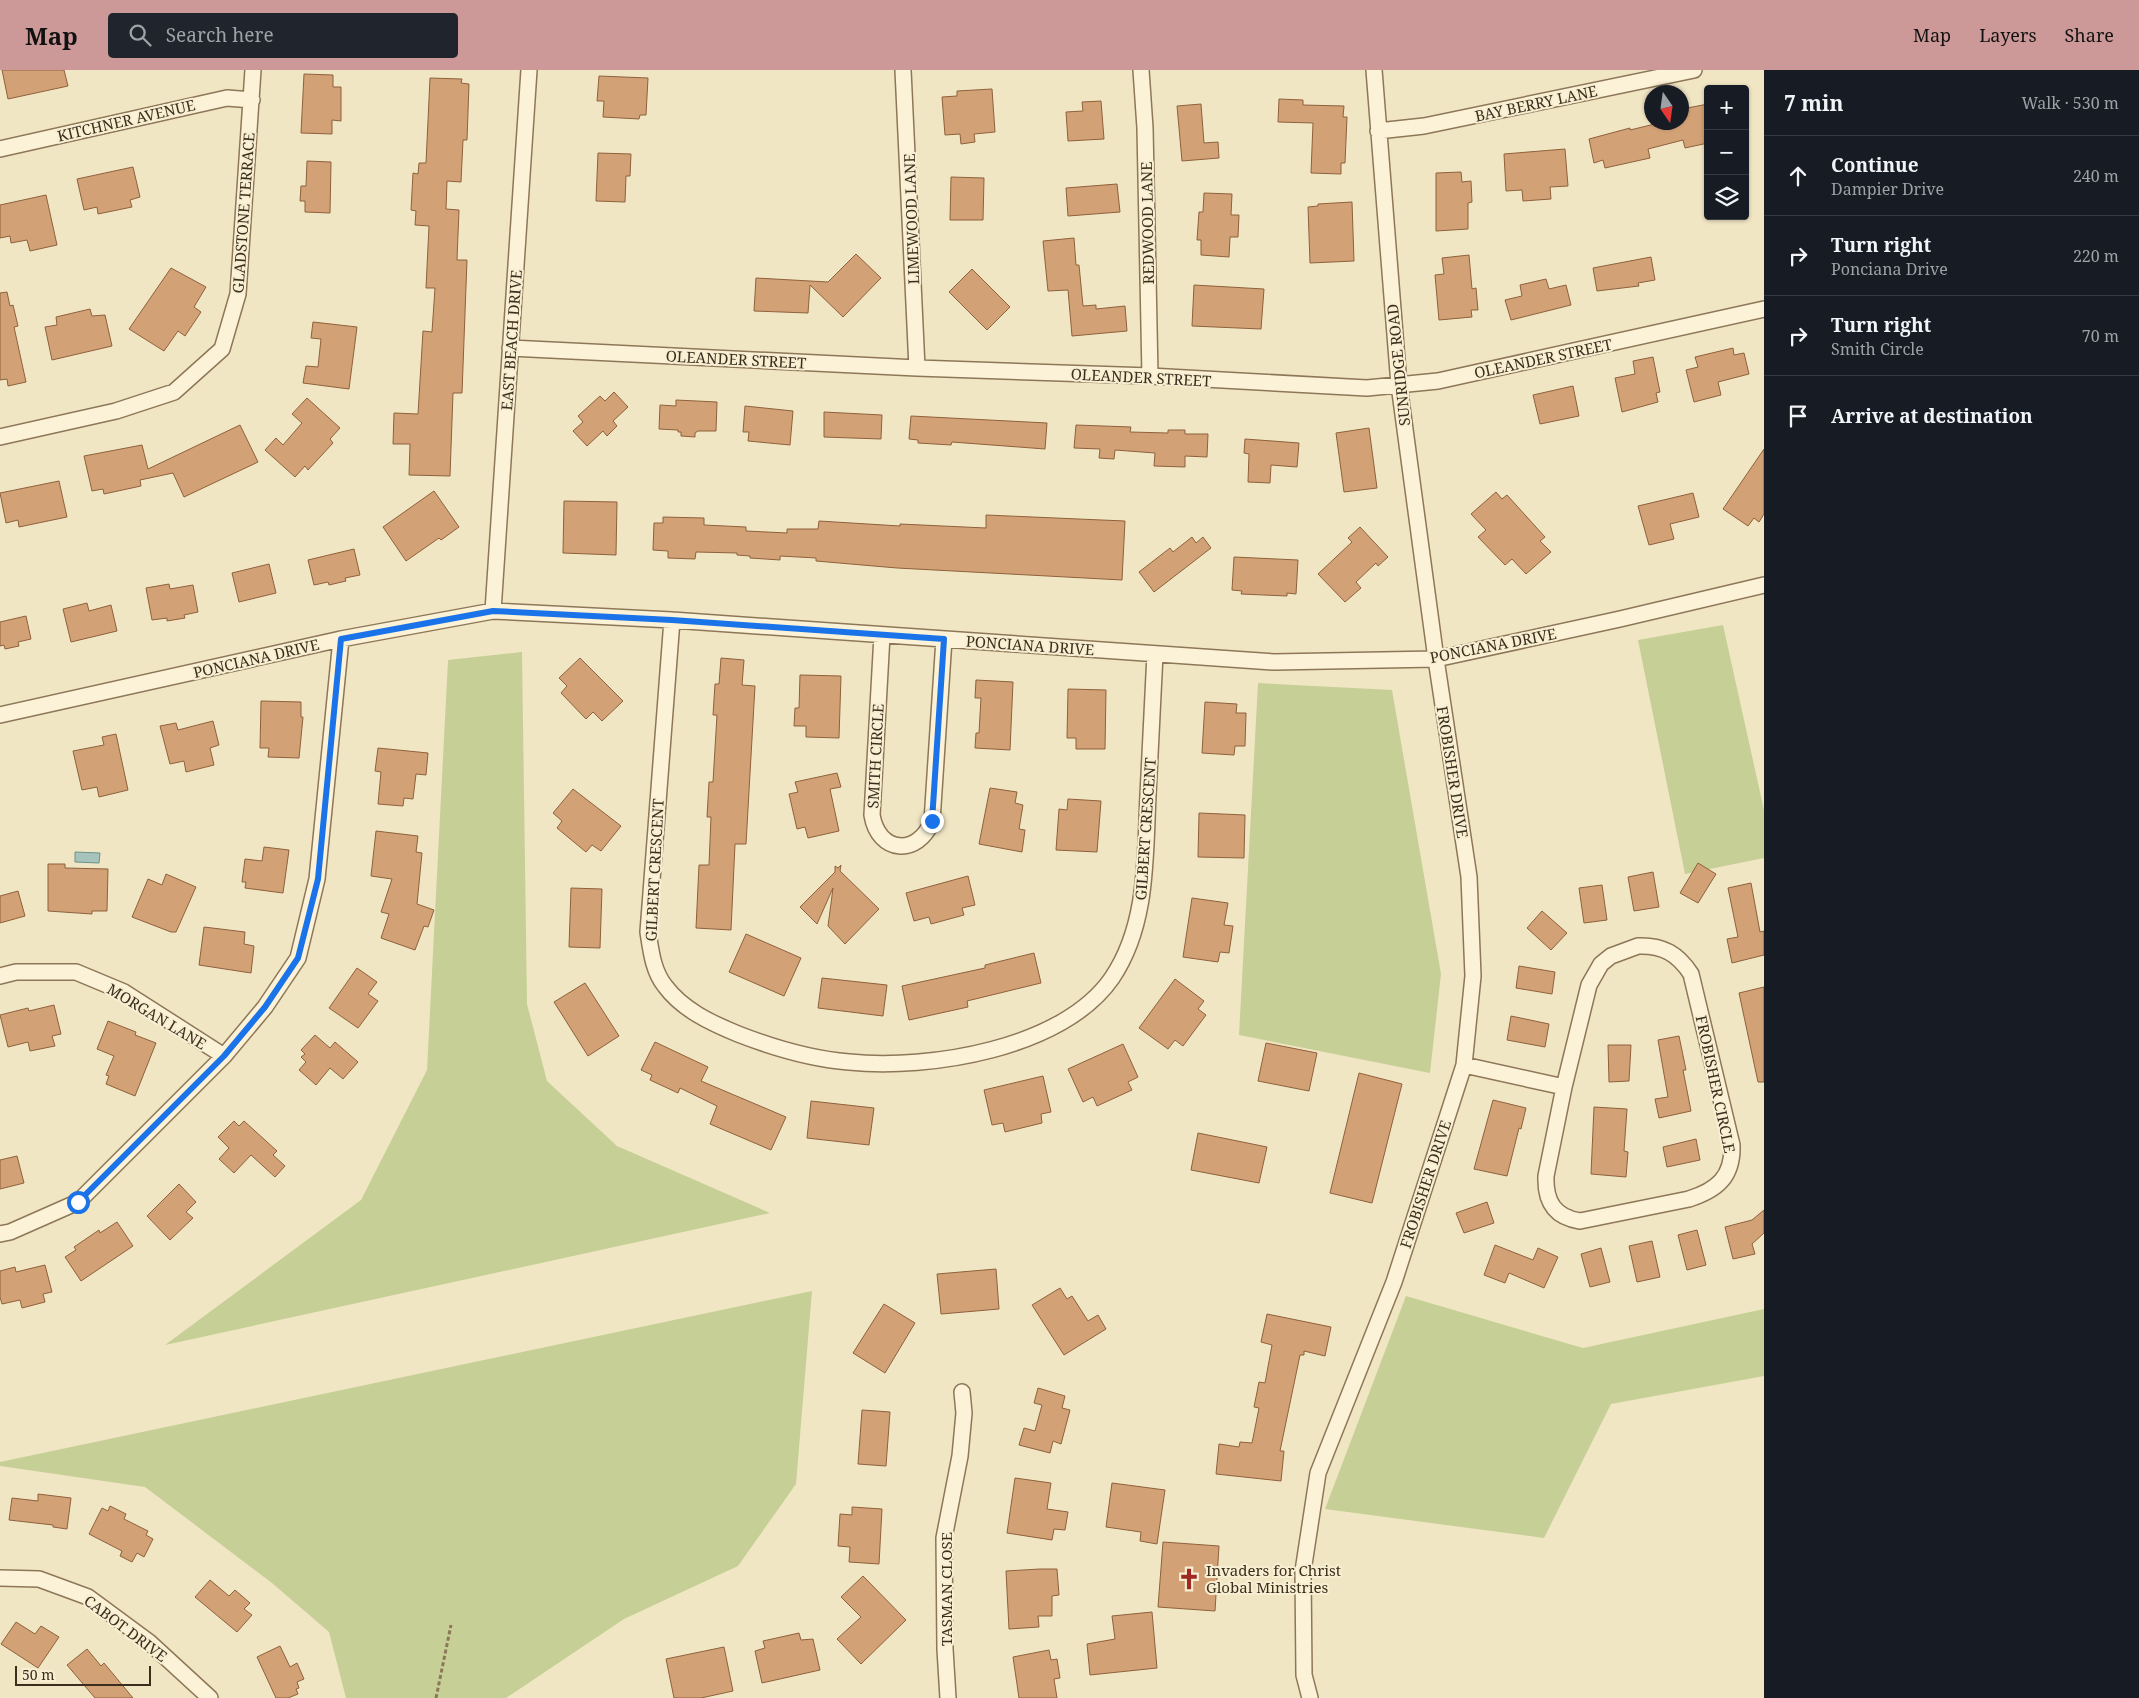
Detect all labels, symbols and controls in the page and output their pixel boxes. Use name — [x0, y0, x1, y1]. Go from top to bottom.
search box — [108, 13, 458, 58]
text: Map — [25, 19, 78, 52]
icon: search — [126, 21, 154, 49]
text: Search here — [166, 22, 274, 48]
text: Map — [1913, 23, 1951, 47]
text: Layers — [1979, 23, 2037, 47]
text: Share — [2065, 23, 2114, 47]
street label: BAY BERRY LANE — [1473, 80, 1599, 126]
north arrow — [1644, 85, 1689, 130]
map controls — [1704, 85, 1749, 220]
button: + — [1704, 85, 1749, 130]
text: 7 min — [1784, 89, 1843, 117]
text: Walk · 530 m — [2022, 92, 2119, 114]
street label: KITCHNER AVENUE — [55, 94, 197, 146]
button: − — [1704, 130, 1749, 175]
street label: GLADSTONE TERRACE — [227, 132, 259, 294]
text: Continue — [1831, 152, 1919, 178]
street label: LIMEWOOD LANE — [899, 153, 923, 285]
street label: REDWOOD LANE — [1136, 161, 1158, 285]
icon: ahead — [1784, 162, 1812, 190]
text: 240 m — [2073, 165, 2119, 187]
button: layers — [1704, 175, 1749, 220]
text: Dampier Drive — [1831, 178, 1944, 200]
text: Turn right — [1831, 232, 1931, 258]
icon: right — [1784, 242, 1812, 270]
text: 220 m — [2073, 245, 2119, 267]
text: Ponciana Drive — [1831, 258, 1948, 280]
street label: EAST BEACH DRIVE — [496, 269, 526, 411]
street label: SUNRIDGE ROAD — [1382, 303, 1414, 427]
text: Turn right — [1831, 312, 1931, 338]
icon: right — [1784, 322, 1812, 350]
text: 70 m — [2082, 325, 2119, 347]
street label: OLEANDER STREET — [1472, 334, 1614, 382]
text: Smith Circle — [1831, 338, 1924, 360]
street label: OLEANDER STREET — [665, 345, 807, 373]
street label: OLEANDER STREET — [1070, 363, 1212, 391]
icon: arrive — [1784, 402, 1812, 430]
text: Arrive at destination — [1831, 403, 2033, 429]
street label: PONCIANA DRIVE — [1428, 623, 1558, 667]
street label: PONCIANA DRIVE — [965, 631, 1095, 659]
street label: PONCIANA DRIVE — [191, 634, 321, 682]
street label: SMITH CIRCLE — [862, 703, 888, 809]
street label: FROBISHER DRIVE — [1433, 704, 1473, 840]
street label: GILBERT CRESCENT — [1130, 757, 1160, 901]
street label: GILBERT CRESCENT — [640, 798, 668, 942]
route end — [921, 810, 944, 833]
street label: MORGAN LANE — [104, 979, 210, 1053]
street label: FROBISHER CIRCLE — [1692, 1013, 1740, 1155]
street label: FROBISHER DRIVE — [1395, 1117, 1455, 1251]
route start — [67, 1191, 90, 1214]
street label: TASMAN CLOSE — [936, 1532, 956, 1646]
place label: Invaders for Christ Global Ministries — [1206, 1560, 1341, 1597]
church icon: Invaders for Christ Global Ministries — [1176, 1566, 1202, 1592]
street label: CABOT DRIVE — [80, 1590, 172, 1666]
scale bar — [15, 1663, 151, 1686]
text: 50 m — [22, 1665, 55, 1684]

